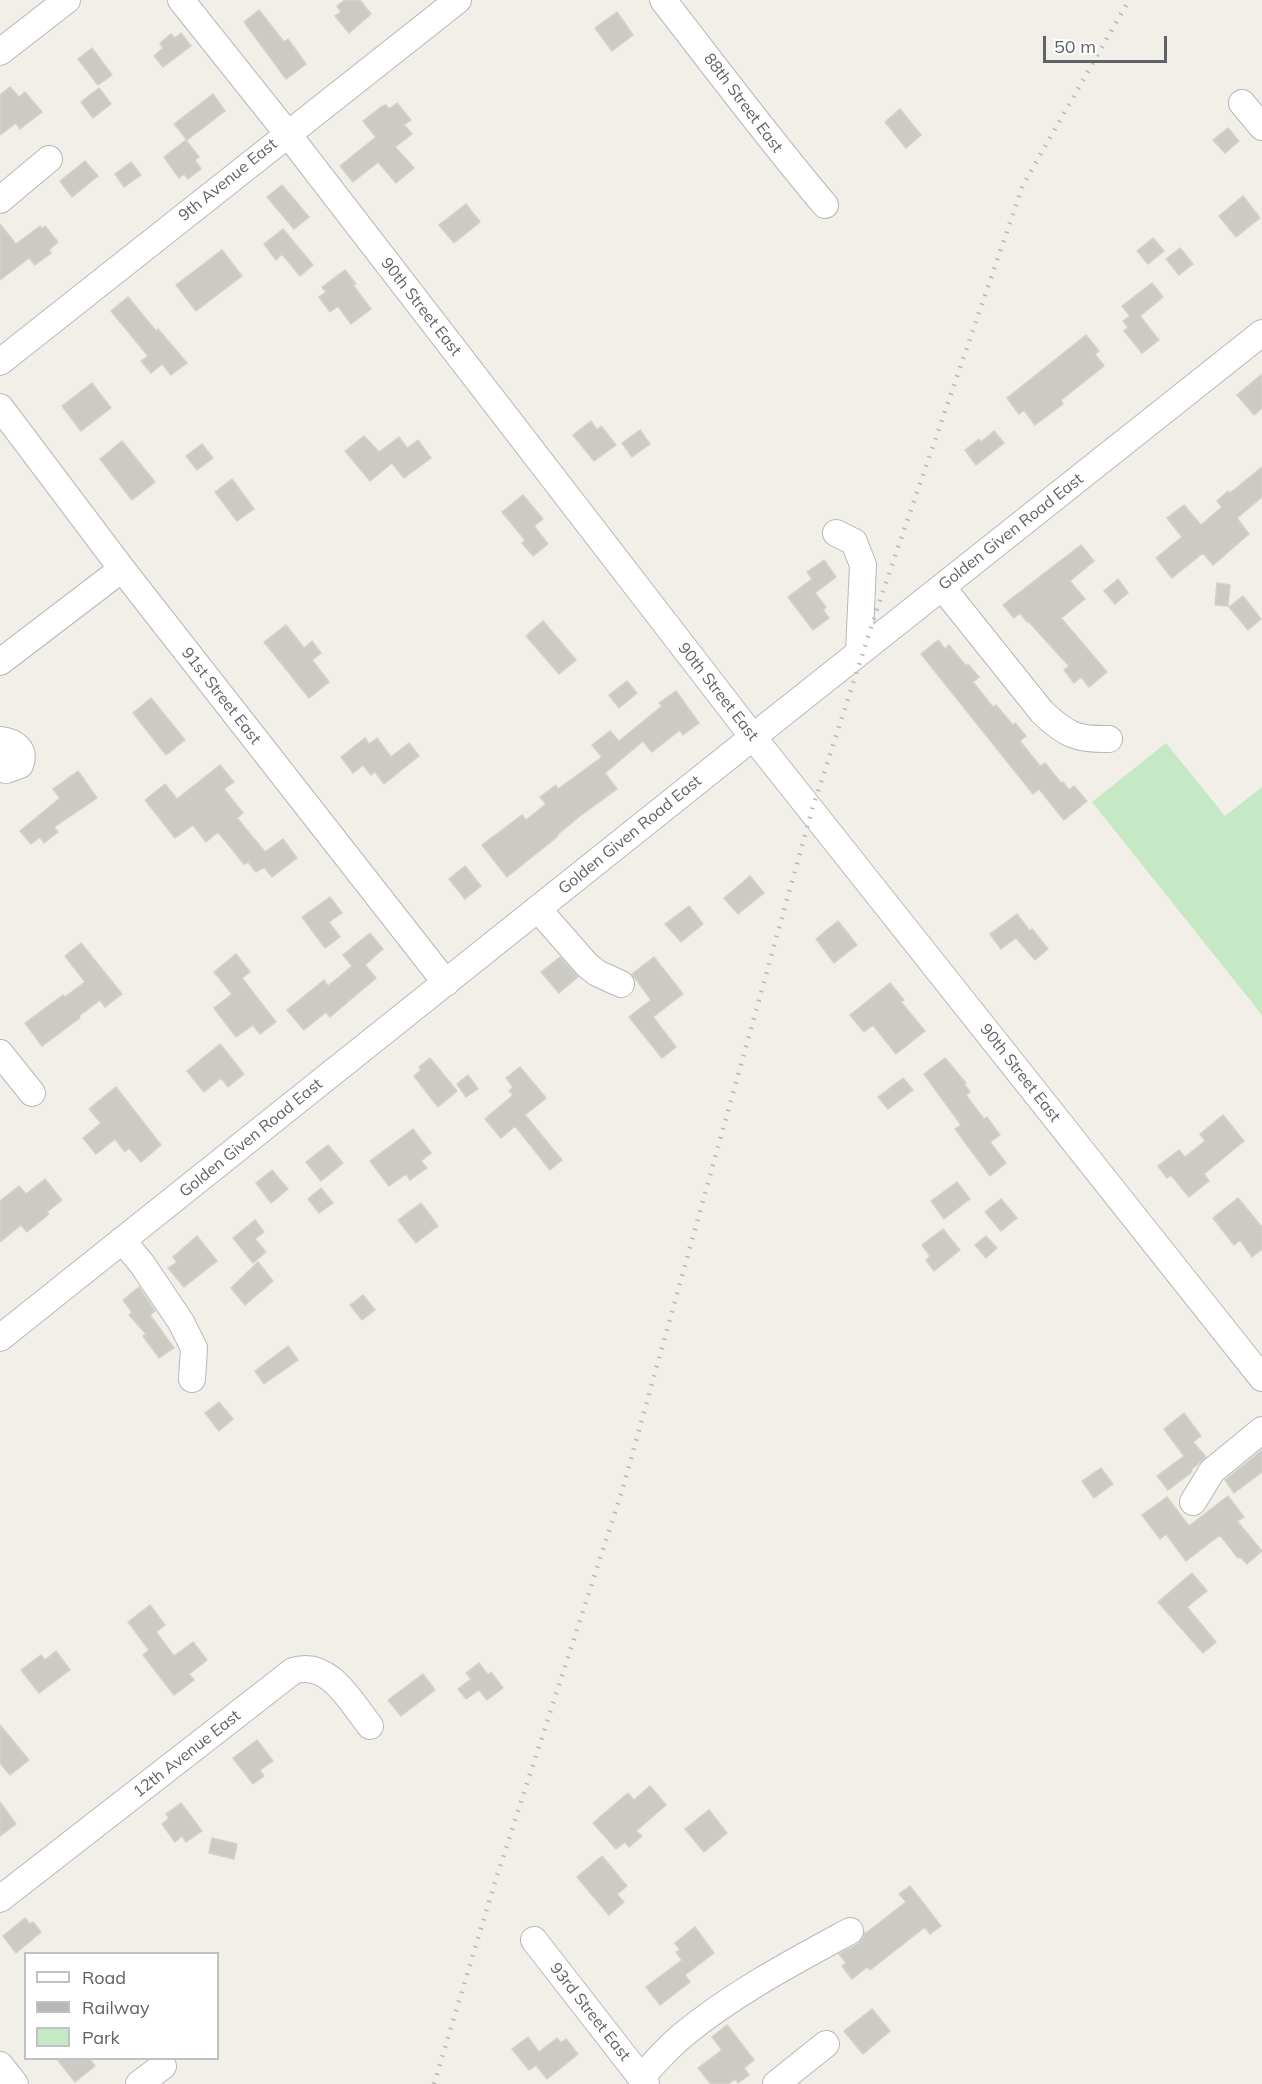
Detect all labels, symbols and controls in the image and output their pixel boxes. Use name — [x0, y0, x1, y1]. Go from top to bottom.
scale bar — [1046, 24, 1170, 62]
text: 50 m — [1054, 35, 1096, 58]
street label: 88th Street East — [699, 50, 787, 156]
street label: 9th Avenue East — [175, 134, 281, 226]
street label: 90th Street East — [377, 254, 465, 360]
street label: Golden Given Road East — [935, 470, 1087, 594]
street label: 90th Street East — [674, 639, 762, 745]
street label: 91st Street East — [177, 644, 265, 748]
street label: Golden Given Road East — [555, 771, 705, 899]
street label: 90th Street East — [976, 1020, 1064, 1126]
street label: Golden Given Road East — [176, 1074, 326, 1202]
street label: 12th Avenue East — [130, 1706, 244, 1802]
legend — [24, 1952, 219, 2060]
street label: 93rd Street East — [546, 1959, 634, 2065]
text: Road — [82, 1966, 126, 1989]
text: Railway — [82, 1996, 150, 2019]
text: Park — [82, 2026, 120, 2049]

